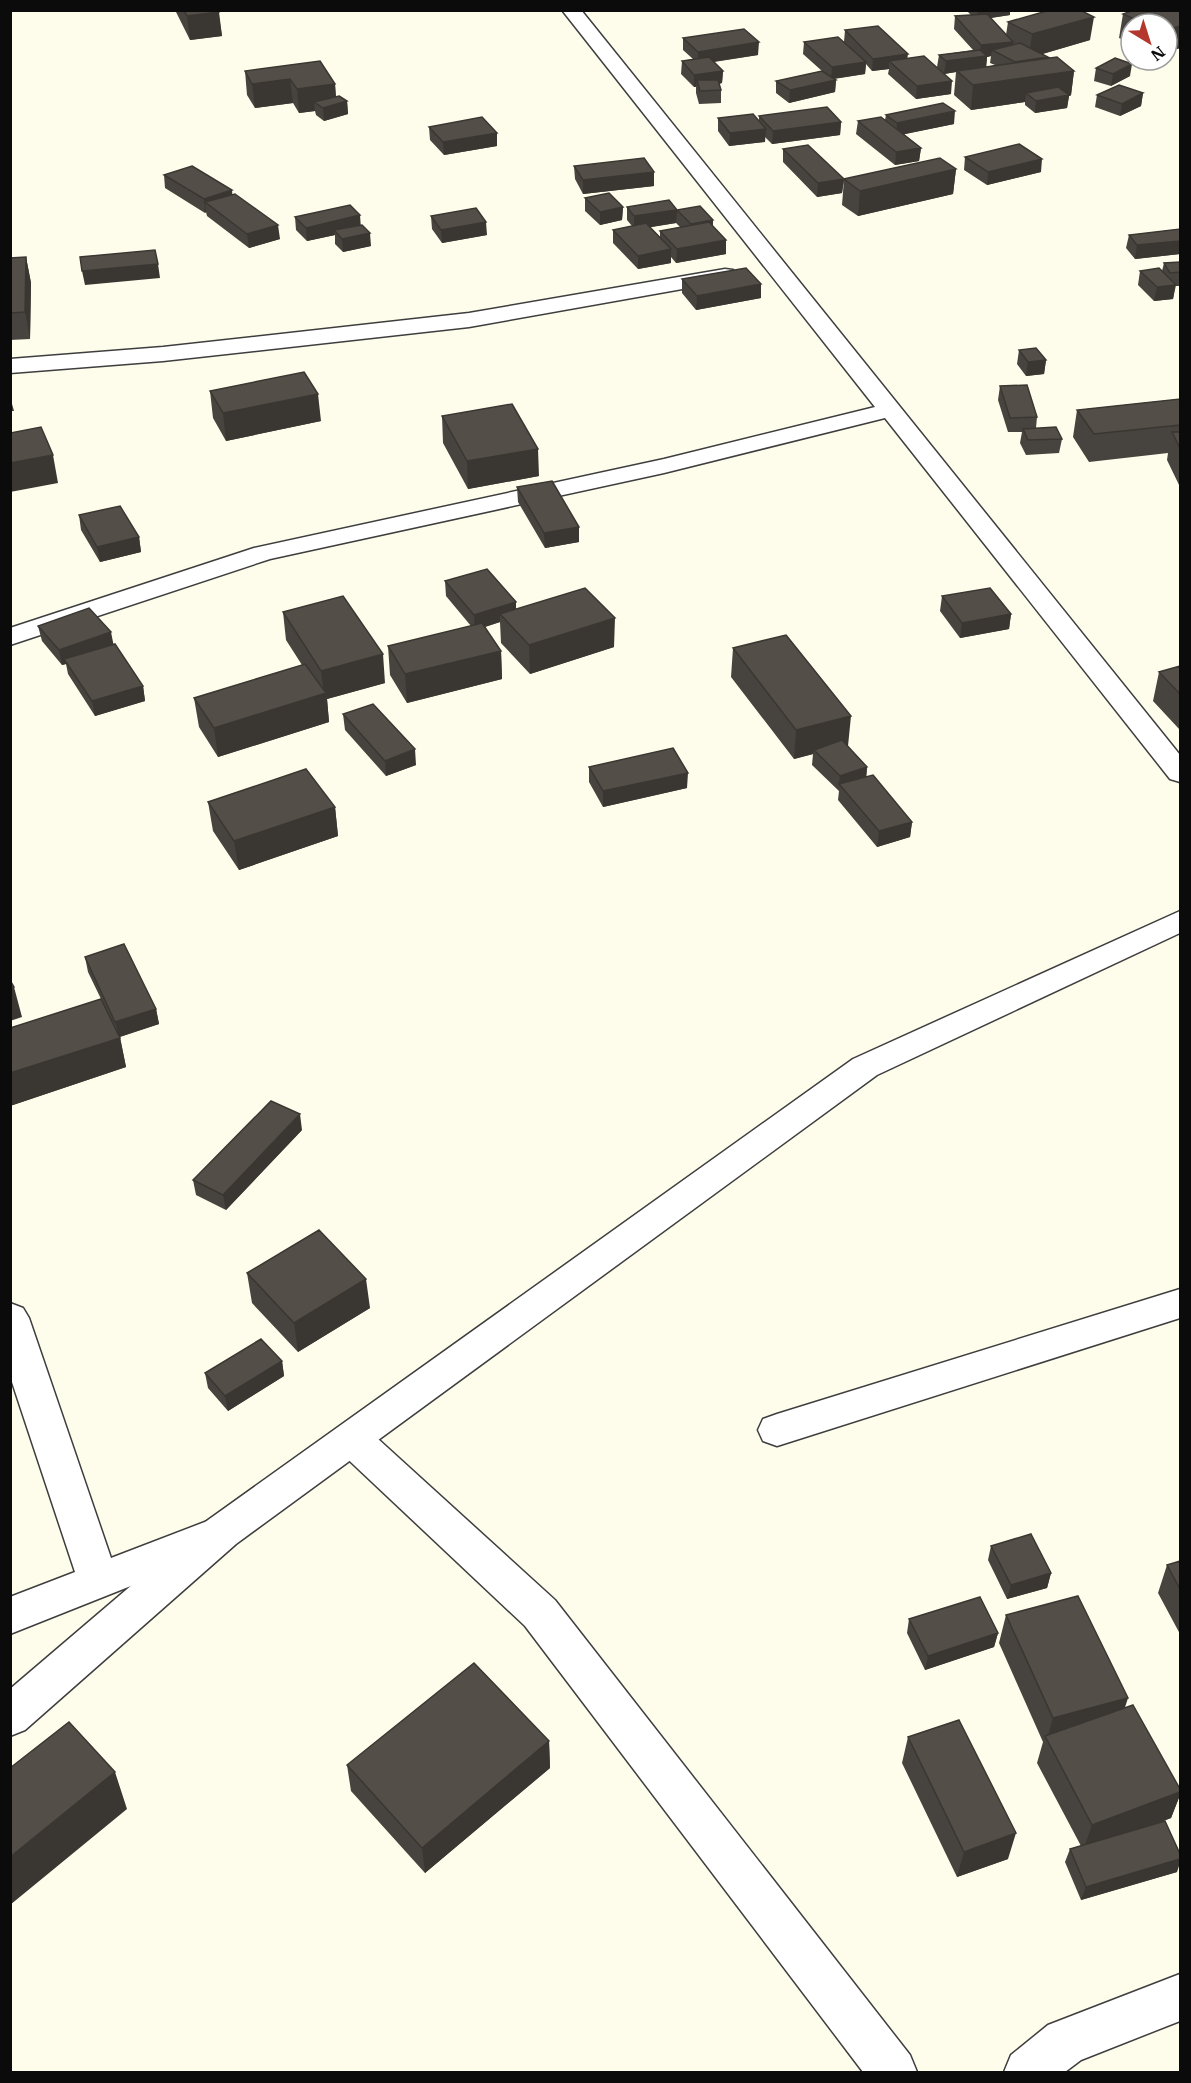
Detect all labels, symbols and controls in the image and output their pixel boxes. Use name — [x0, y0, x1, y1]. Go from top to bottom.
north arrow — [1119, 12, 1179, 72]
text: N — [1147, 42, 1169, 66]

